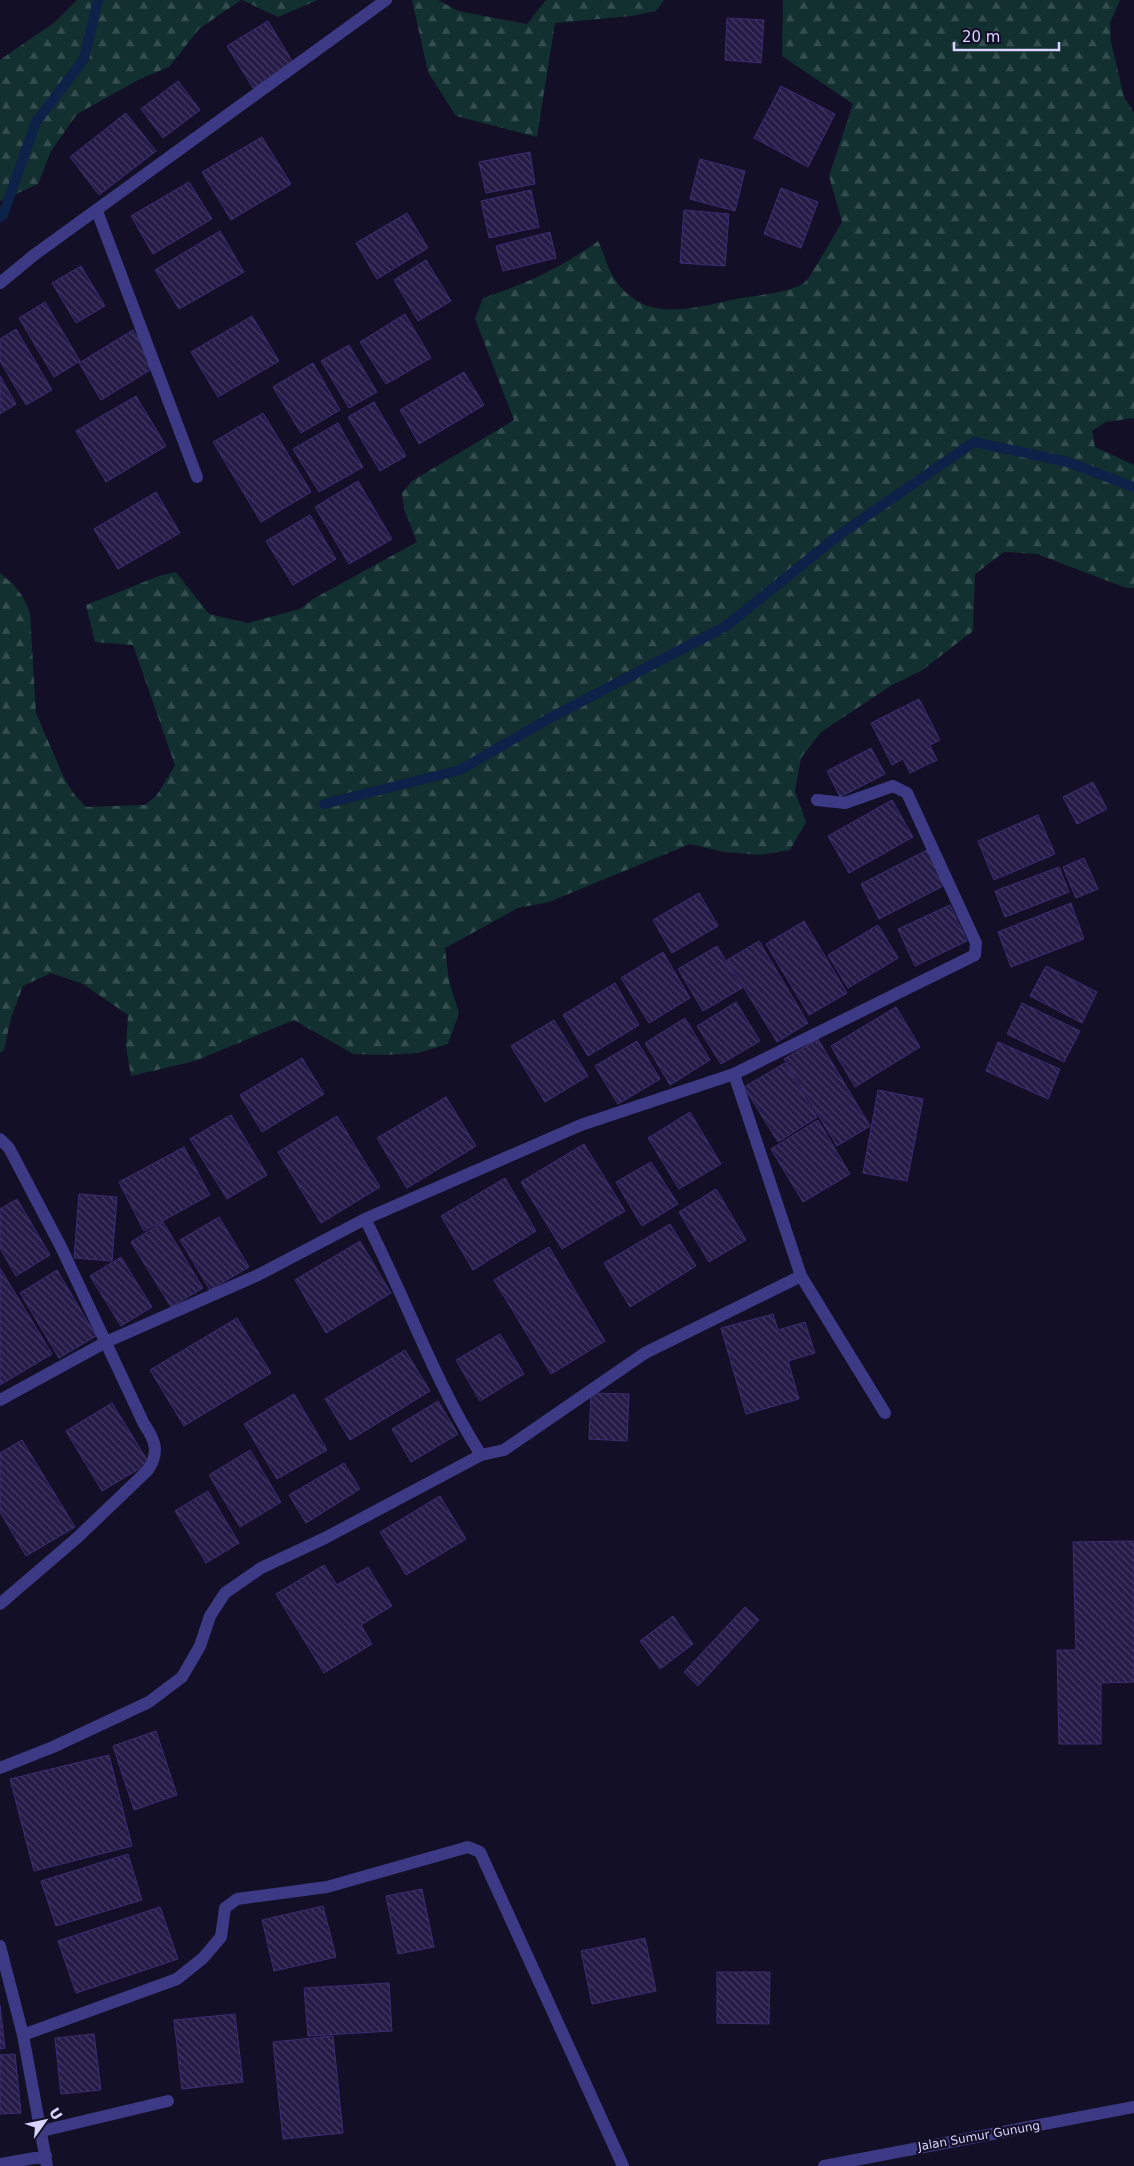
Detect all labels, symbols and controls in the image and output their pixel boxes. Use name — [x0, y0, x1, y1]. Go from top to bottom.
scale bar — [954, 20, 1059, 52]
text: 20 m — [962, 28, 1000, 46]
north arrow — [20, 2096, 70, 2146]
text: U — [46, 2105, 66, 2123]
street label: Jalan Sumur Gunung — [916, 2118, 1041, 2154]

